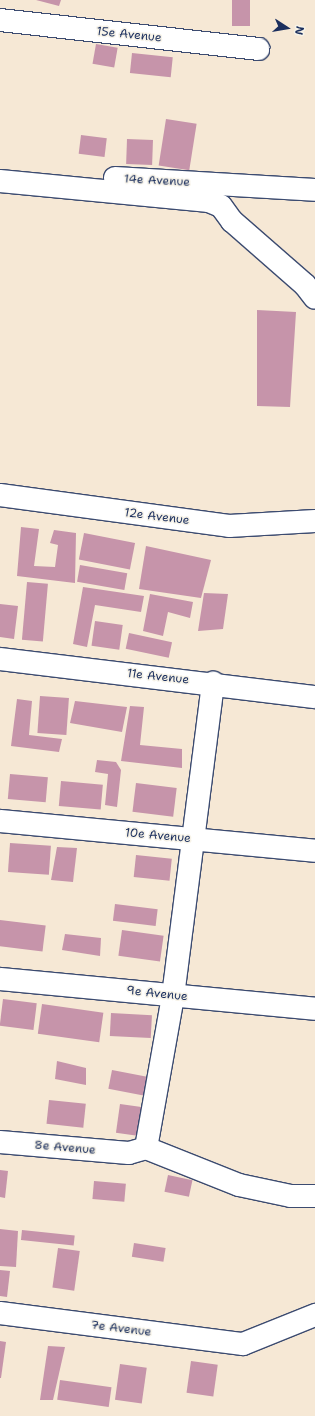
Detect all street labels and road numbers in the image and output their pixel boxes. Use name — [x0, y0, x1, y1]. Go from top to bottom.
street label: 15e Avenue — [96, 24, 162, 46]
street label: 14e Avenue — [124, 172, 190, 190]
street label: 12e Avenue — [124, 506, 190, 528]
street label: 11e Avenue — [126, 667, 190, 687]
street label: 10e Avenue — [124, 826, 192, 846]
street label: 9e Avenue — [126, 984, 188, 1004]
street label: 8e Avenue — [34, 1138, 96, 1158]
street label: 7e Avenue — [90, 1318, 152, 1340]

